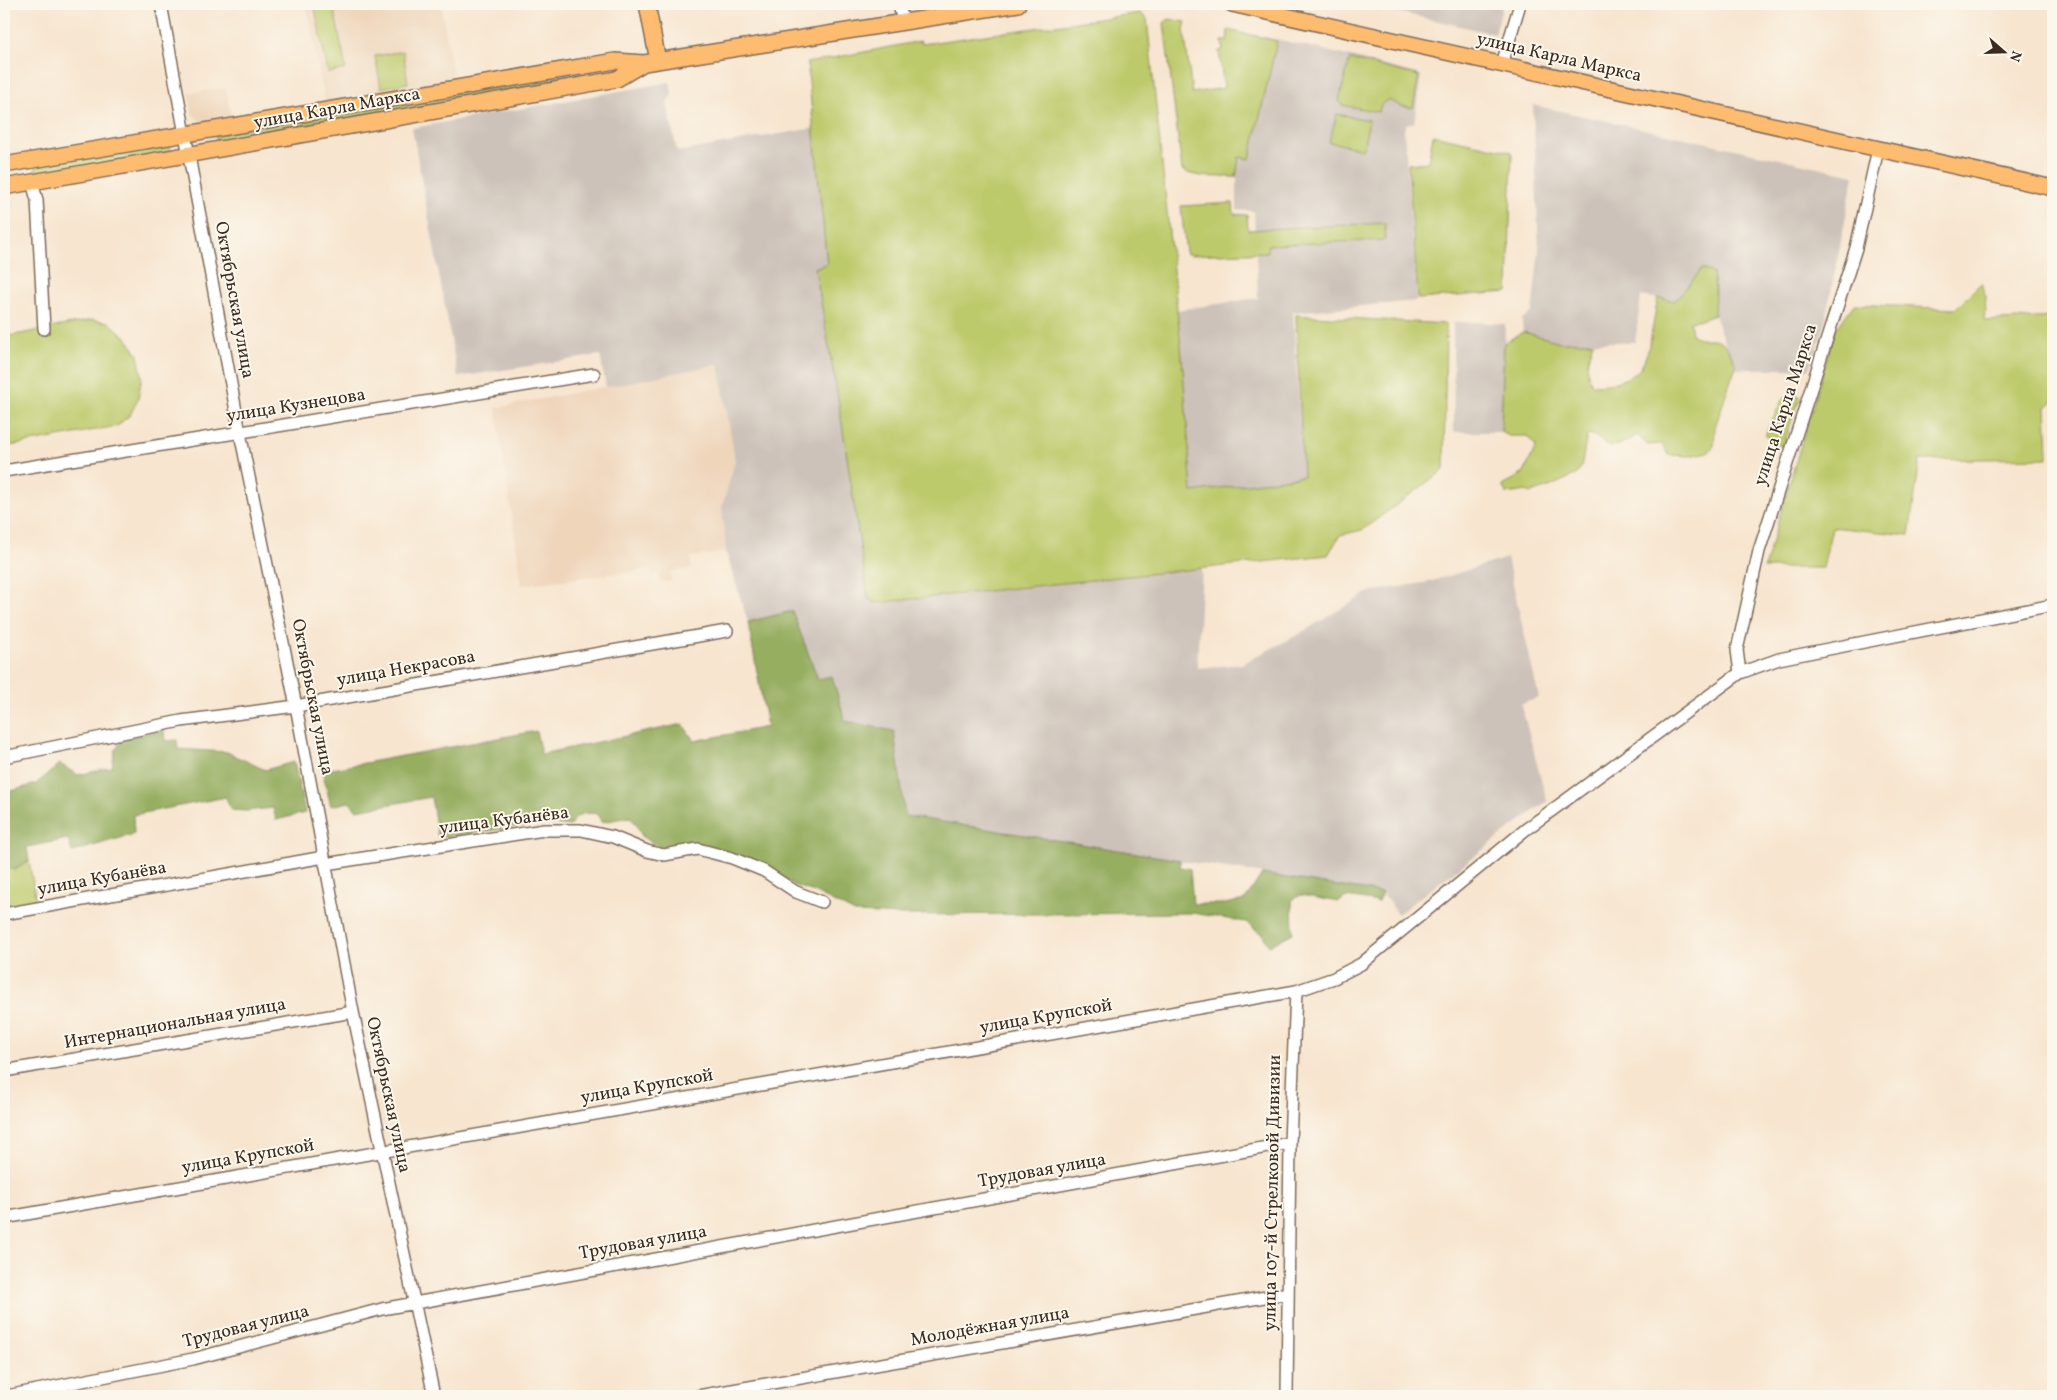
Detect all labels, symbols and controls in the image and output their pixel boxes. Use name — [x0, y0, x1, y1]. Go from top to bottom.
street label: улица Карла Маркса — [1474, 27, 1644, 89]
north arrow — [1980, 28, 2030, 78]
text: N — [2004, 48, 2025, 64]
street label: улица Карла Маркса — [252, 82, 422, 136]
street label: Октябрьская улица — [208, 220, 260, 380]
street label: улица Карла Маркса — [1748, 321, 1824, 489]
street label: улица Кузнецова — [225, 383, 367, 429]
street label: Октябрьская улица — [285, 617, 339, 777]
street label: улица Некрасова — [335, 644, 477, 693]
street label: улица Кубанёва — [438, 801, 570, 841]
street label: улица Кубанёва — [36, 855, 168, 903]
street label: Интернациональная улица — [62, 992, 288, 1056]
street label: улица Крупской — [978, 993, 1114, 1041]
street label: Октябрьская улица — [359, 1015, 417, 1175]
street label: улица 107-й Стрелковой Дивизии — [1258, 1055, 1288, 1331]
street label: улица Крупской — [579, 1063, 715, 1111]
street label: улица Крупской — [180, 1133, 316, 1181]
street label: Трудовая улица — [976, 1147, 1108, 1195]
street label: Трудовая улица — [577, 1219, 709, 1267]
street label: Трудовая улица — [180, 1299, 312, 1355]
street label: Молодёжная улица — [909, 1301, 1071, 1353]

